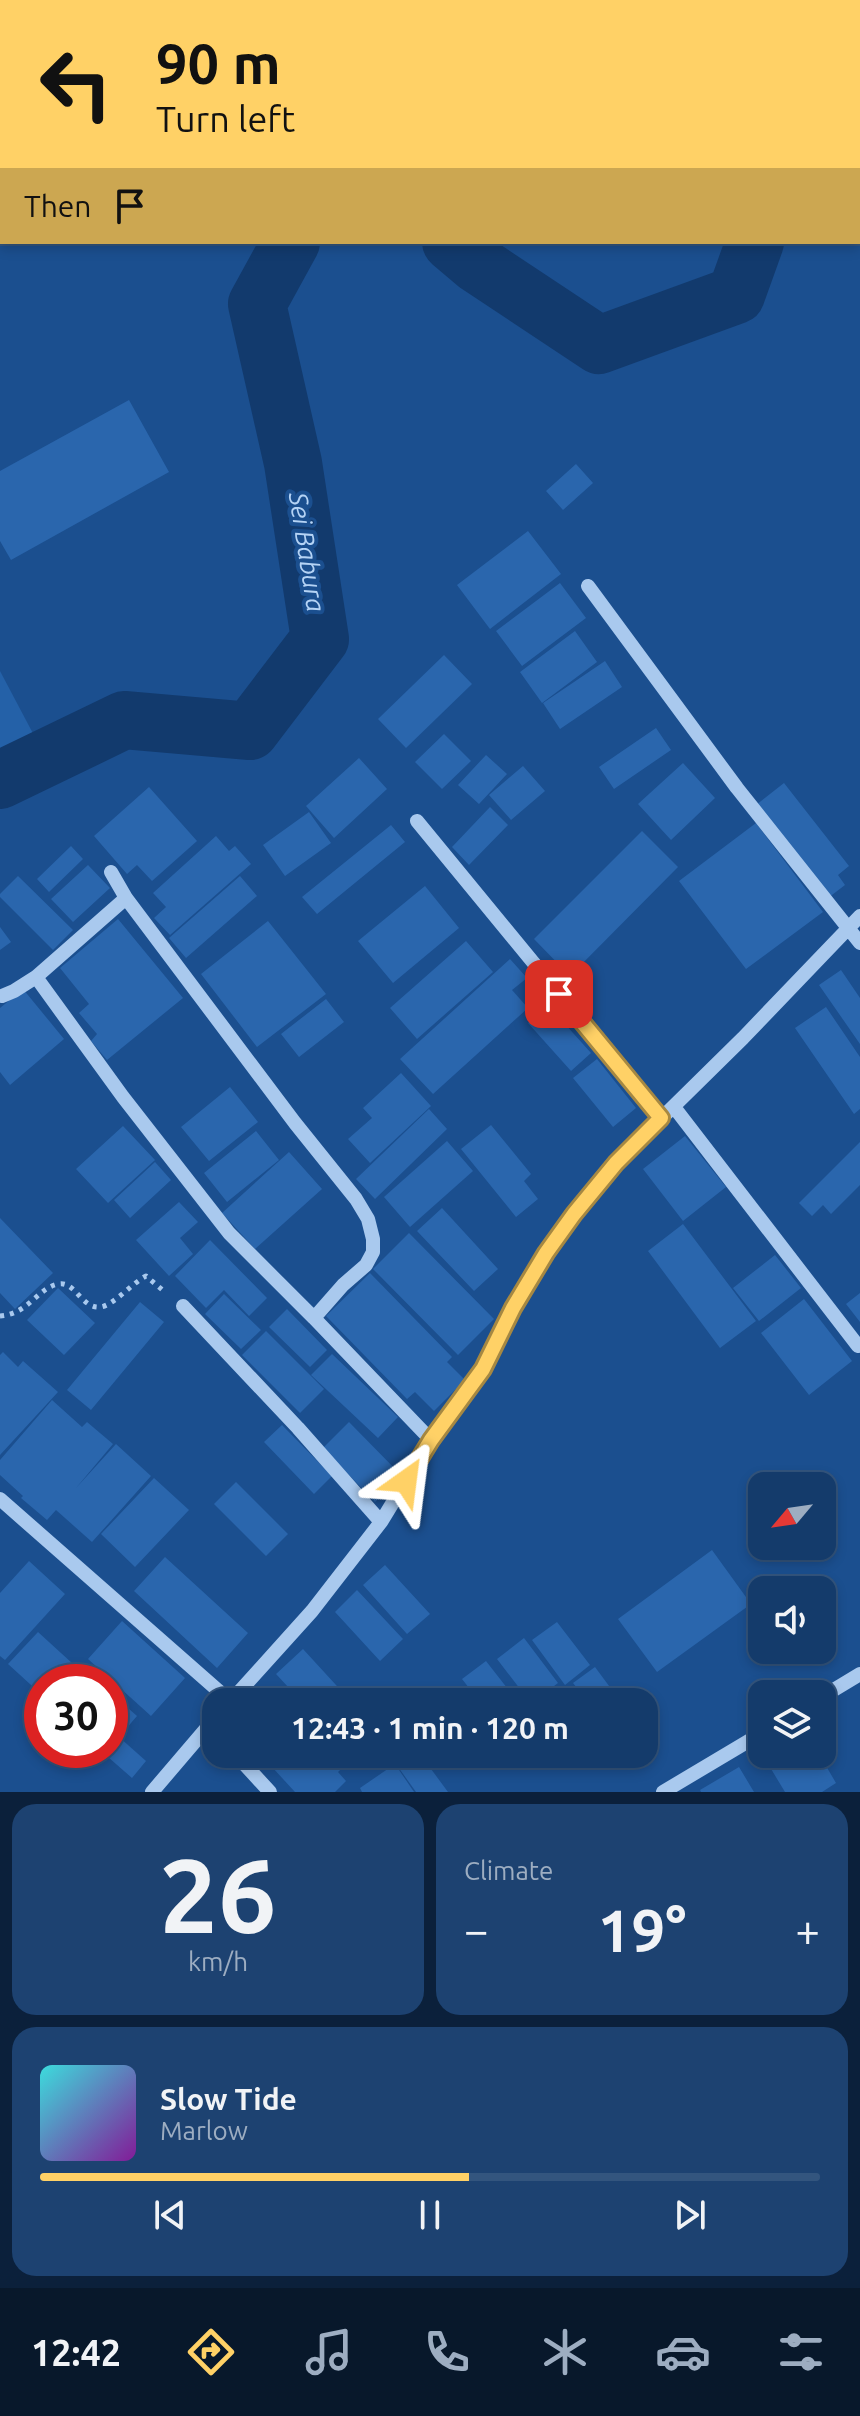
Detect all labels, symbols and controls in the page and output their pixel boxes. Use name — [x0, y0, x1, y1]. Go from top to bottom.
icon: left — [24, 32, 128, 136]
text: 90 m — [156, 32, 281, 95]
text: Turn left — [156, 98, 295, 139]
icon: arrive — [108, 184, 152, 228]
text: Then — [24, 189, 92, 223]
water label: Sei Babura — [284, 489, 331, 614]
pin — [525, 960, 593, 1028]
icon: arrive — [537, 972, 581, 1016]
position arrow — [364, 1439, 448, 1523]
north arrow — [748, 1472, 836, 1560]
map controls — [748, 1472, 836, 1768]
button: sound — [748, 1576, 836, 1664]
speed limit sign: 30 — [24, 1664, 128, 1768]
button: layers — [748, 1680, 836, 1768]
text: 12:43 · 1 min · 120 m — [291, 1711, 569, 1745]
text: 26 — [159, 1836, 277, 1953]
text: Climate — [464, 1856, 553, 1885]
text: 19° — [598, 1896, 686, 1963]
text: − — [464, 1905, 489, 1954]
text: + — [795, 1905, 820, 1954]
text: km/h — [188, 1947, 248, 1976]
text: Slow Tide — [160, 2082, 297, 2116]
text: Marlow — [160, 2116, 248, 2145]
icon: previous — [148, 2193, 192, 2237]
icon: pause — [408, 2193, 452, 2237]
icon: next — [668, 2193, 712, 2237]
icon: directions — [183, 2324, 239, 2380]
icon: music — [301, 2324, 357, 2380]
icon: phone — [419, 2324, 475, 2380]
icon: climate — [537, 2324, 593, 2380]
icon: car — [655, 2324, 711, 2380]
icon: filters — [773, 2324, 829, 2380]
text: 12:42 — [31, 2332, 121, 2373]

